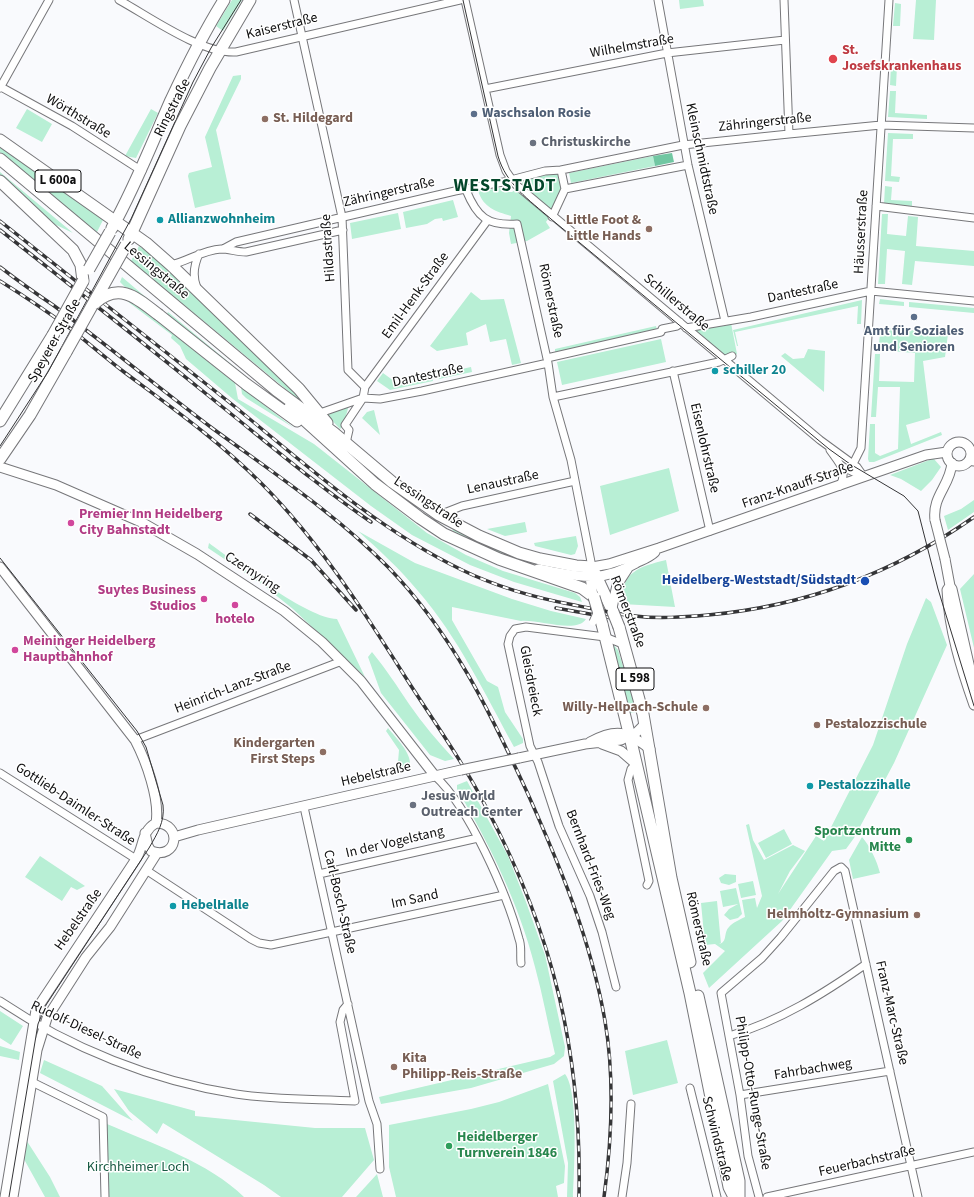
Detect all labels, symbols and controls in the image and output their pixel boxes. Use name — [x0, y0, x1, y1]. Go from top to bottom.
street label: Kaiserstraße — [244, 10, 320, 44]
street label: Wilhelmstraße — [589, 31, 675, 63]
place label: St. Josefskrankenhaus — [842, 43, 961, 76]
marker: St. Josefskrankenhaus — [827, 53, 839, 65]
street label: Ringstraße — [151, 76, 195, 140]
street label: Wörthstraße — [43, 91, 113, 143]
street label: Kleinschmidtstraße — [681, 102, 721, 216]
place label: Waschsalon Rosie — [482, 106, 591, 122]
marker: Waschsalon Rosie — [469, 109, 479, 119]
street label: Zähringerstraße — [718, 110, 812, 136]
place label: St. Hildegard — [273, 111, 353, 127]
marker: St. Hildegard — [260, 114, 270, 124]
place label: Christuskirche — [541, 135, 631, 151]
marker: Christuskirche — [528, 138, 538, 148]
road number: L 600a — [35, 170, 81, 192]
street label: Zähringerstraße — [342, 174, 436, 212]
district label: WESTSTADT — [454, 176, 556, 198]
street label: Häusserstraße — [851, 190, 873, 274]
place label: Allianzwohnheim — [168, 212, 275, 228]
place label: Little Foot & Little Hands — [566, 213, 641, 246]
street label: Hildastraße — [318, 214, 340, 282]
marker: Allianzwohnheim — [155, 215, 165, 225]
marker: Little Foot & Little Hands — [644, 224, 654, 234]
street label: Lessingstraße — [120, 239, 192, 303]
street label: Emil-Henk-Straße — [379, 249, 453, 343]
street label: Römerstraße — [534, 262, 566, 340]
street label: Schillerstraße — [640, 271, 712, 335]
street label: Dantestraße — [766, 276, 840, 308]
street label: Speyerer Straße — [25, 296, 85, 386]
marker: Amt für Soziales und Senioren — [909, 312, 919, 322]
place label: Amt für Soziales und Senioren — [864, 324, 964, 356]
street label: Dantestraße — [391, 360, 465, 392]
place label: schiller 20 — [723, 363, 786, 379]
marker: schiller 20 — [710, 366, 720, 376]
street label: Eisenlohrstraße — [685, 401, 723, 495]
street label: Franz-Knauff-Straße — [740, 459, 856, 513]
street label: Lenaustraße — [466, 467, 540, 499]
street label: Lessingstraße — [390, 474, 466, 532]
place label: Premier Inn Heidelberg City Bahnstadt — [79, 507, 223, 540]
marker: Premier Inn Heidelberg City Bahnstadt — [66, 518, 76, 528]
street label: Czernyring — [221, 549, 283, 597]
place label: Heidelberg-Weststadt/Südstadt — [662, 573, 856, 589]
street label: Römerstraße — [606, 574, 648, 650]
marker: Heidelberg-Weststadt/Südstadt — [859, 575, 871, 587]
place label: Suytes Business Studios — [97, 583, 196, 616]
marker: Suytes Business Studios — [199, 594, 209, 604]
marker: hotelo — [230, 600, 240, 610]
place label: hotelo — [215, 612, 255, 628]
place label: Meininger Heidelberg Hauptbahnhof — [23, 634, 156, 666]
street label: Gleisdreieck — [515, 644, 545, 718]
marker: Meininger Heidelberg Hauptbahnhof — [10, 645, 20, 655]
street label: Heinrich-Lanz-Straße — [172, 658, 294, 718]
road number: L 598 — [616, 668, 654, 690]
place label: Willy-Hellpach-Schule — [563, 700, 698, 716]
marker: Willy-Hellpach-Schule — [701, 703, 711, 713]
place label: Pestalozzischule — [825, 717, 927, 733]
marker: Pestalozzischule — [812, 720, 822, 730]
place label: Kindergarten First Steps — [233, 736, 315, 768]
marker: Kindergarten First Steps — [318, 747, 328, 757]
street label: Hebelstraße — [339, 759, 413, 791]
street label: Gottlieb-Daimler-Straße — [12, 760, 138, 850]
place label: Pestalozzihalle — [818, 778, 911, 794]
marker: Pestalozzihalle — [805, 781, 815, 791]
place label: Jesus World Outreach Center — [421, 789, 522, 822]
marker: Jesus World Outreach Center — [408, 800, 418, 810]
street label: Bernhard-Fries-Weg — [561, 808, 619, 922]
street label: In der Vogelstang — [344, 824, 446, 862]
place label: Sportzentrum Mitte — [814, 824, 901, 856]
marker: Sportzentrum Mitte — [904, 835, 914, 845]
street label: Carl-Bosch-Straße — [319, 848, 359, 956]
street label: Hebelstraße — [52, 886, 106, 954]
street label: Im Sand — [390, 887, 440, 913]
street label: Römerstraße — [681, 890, 715, 968]
place label: HebelHalle — [181, 898, 249, 914]
marker: HebelHalle — [168, 901, 178, 911]
place label: Helmholtz-Gymnasium — [767, 907, 909, 923]
marker: Helmholtz-Gymnasium — [912, 910, 922, 920]
street label: Franz-Marc-Straße — [871, 959, 911, 1067]
street label: Rudolf-Diesel-Straße — [28, 998, 144, 1064]
street label: Philipp-Otto-Runge-Straße — [730, 1015, 774, 1171]
place label: Kita Philipp-Reis-Straße — [402, 1051, 522, 1084]
street label: Fahrbachweg — [773, 1056, 853, 1084]
marker: Kita Philipp-Reis-Straße — [389, 1062, 399, 1072]
street label: Schwindstraße — [697, 1095, 735, 1183]
place label: Heidelberger Turnverein 1846 — [457, 1130, 557, 1162]
marker: Heidelberger Turnverein 1846 — [444, 1141, 454, 1151]
street label: Feuerbachstraße — [817, 1143, 917, 1181]
park label: Kirchheimer Loch — [87, 1160, 189, 1176]

